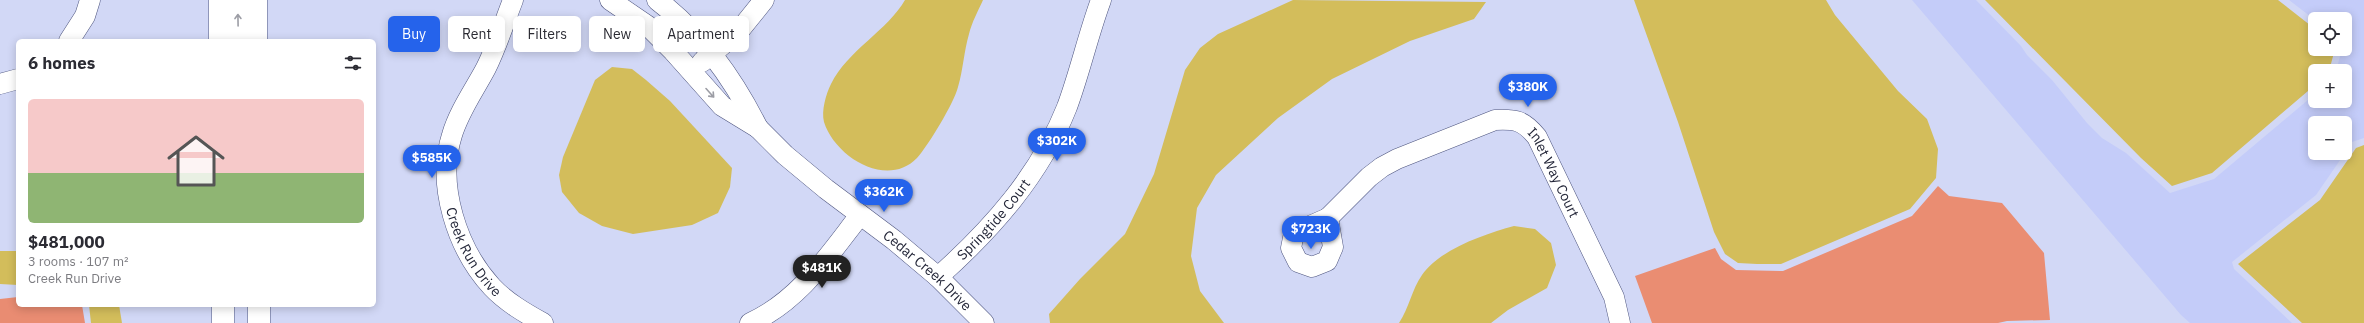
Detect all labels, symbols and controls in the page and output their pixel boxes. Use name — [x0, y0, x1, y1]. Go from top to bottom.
map controls — [2308, 12, 2352, 160]
button: locate — [2308, 12, 2352, 56]
one-way arrow — [234, 14, 242, 27]
chip: Buy — [388, 16, 440, 52]
chip: Rent — [448, 16, 505, 52]
chip: Filters — [513, 16, 581, 52]
chip: New — [589, 16, 645, 52]
chip: Apartment — [653, 16, 749, 52]
text: 6 homes — [28, 52, 95, 74]
icon: filters — [342, 52, 364, 74]
button: + — [2308, 64, 2352, 108]
pin: $380K — [1500, 74, 1556, 108]
text: $380K — [1508, 78, 1548, 95]
one-way arrow — [705, 88, 714, 98]
button: − — [2308, 116, 2352, 160]
street label: Inlet Way Court — [1524, 123, 1583, 220]
icon: home — [160, 125, 232, 197]
pin: $302K — [1029, 128, 1085, 162]
text: $302K — [1037, 132, 1077, 149]
pin: $585K — [404, 145, 460, 179]
text: $585K — [412, 149, 452, 166]
street label: Springtide Court — [953, 175, 1034, 264]
pin: $362K — [856, 179, 912, 213]
text: $362K — [864, 183, 904, 200]
street label: Creek Run Drive — [442, 205, 506, 301]
pin: $723K — [1283, 216, 1339, 250]
text: $723K — [1291, 220, 1331, 237]
street label: Cedar Creek Drive — [880, 226, 976, 315]
text: $481,000 — [28, 231, 105, 253]
text: 3 rooms · 107 m² — [28, 253, 129, 270]
pin: $481K — [794, 255, 850, 289]
text: $481K — [802, 259, 842, 276]
text: Creek Run Drive — [28, 270, 121, 287]

